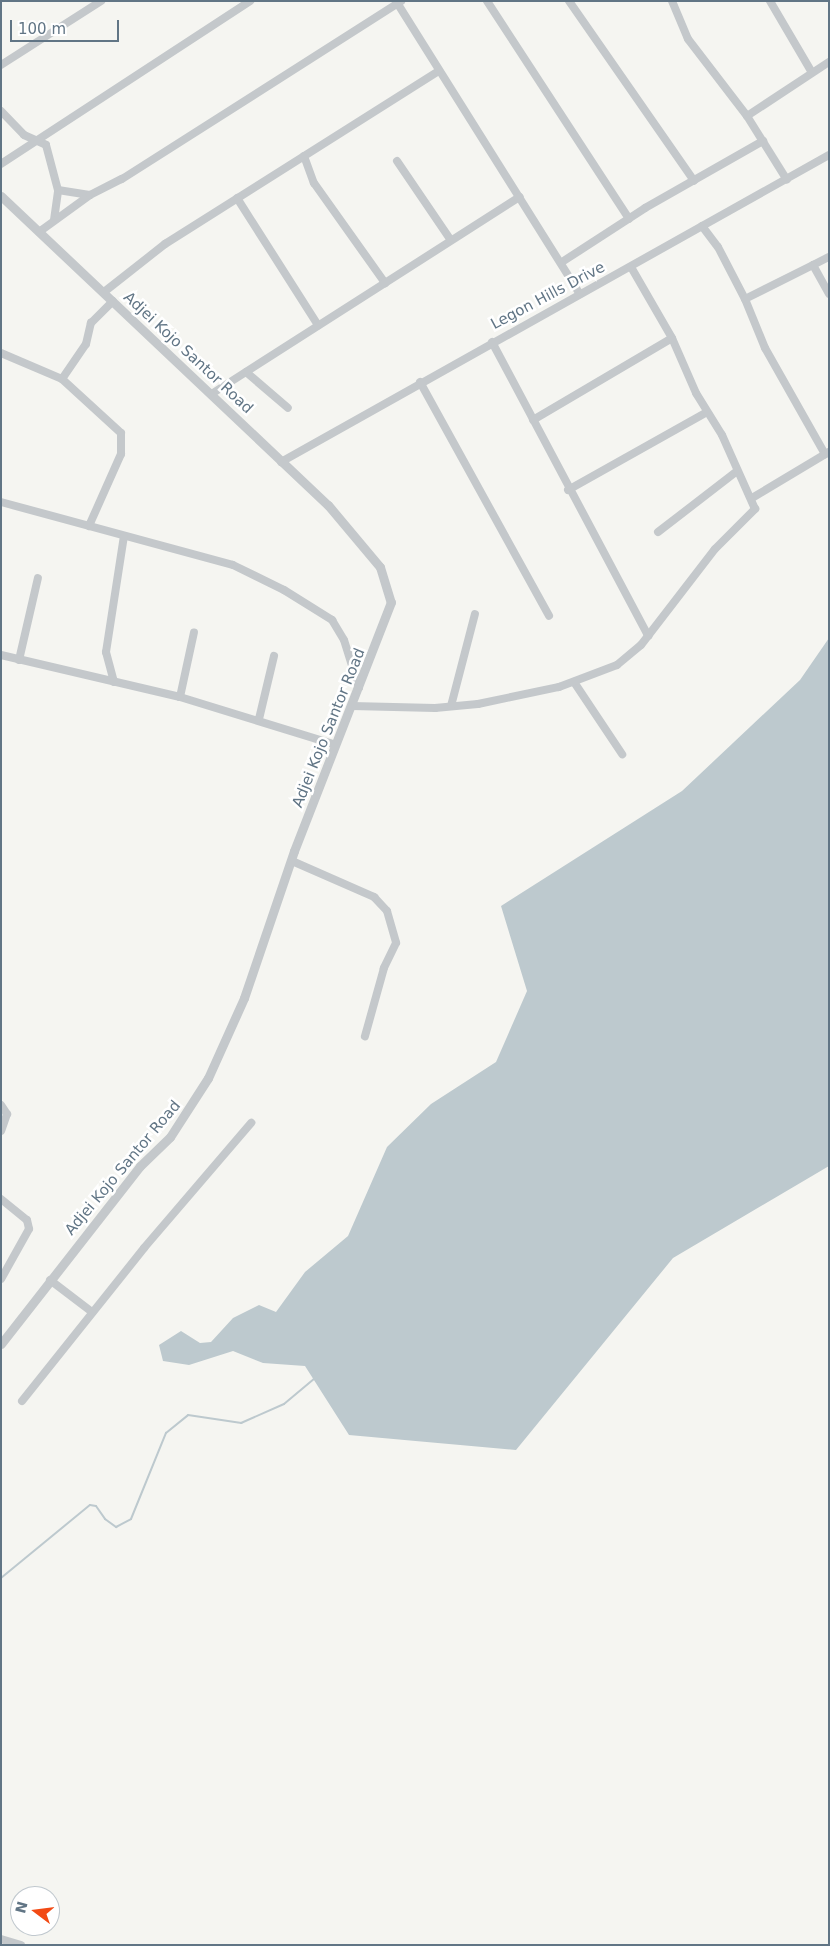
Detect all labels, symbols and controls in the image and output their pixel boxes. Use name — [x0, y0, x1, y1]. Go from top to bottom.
scale bar — [12, 10, 121, 42]
text: 100 m — [18, 20, 66, 38]
street label: Legon Hills Drive — [488, 258, 608, 334]
street label: Adjei Kojo Santor Road — [120, 288, 256, 418]
street label: Adjei Kojo Santor Road — [289, 646, 369, 810]
street label: Adjei Kojo Santor Road — [61, 1097, 185, 1239]
north arrow — [10, 1886, 60, 1936]
text: N — [12, 1900, 31, 1915]

